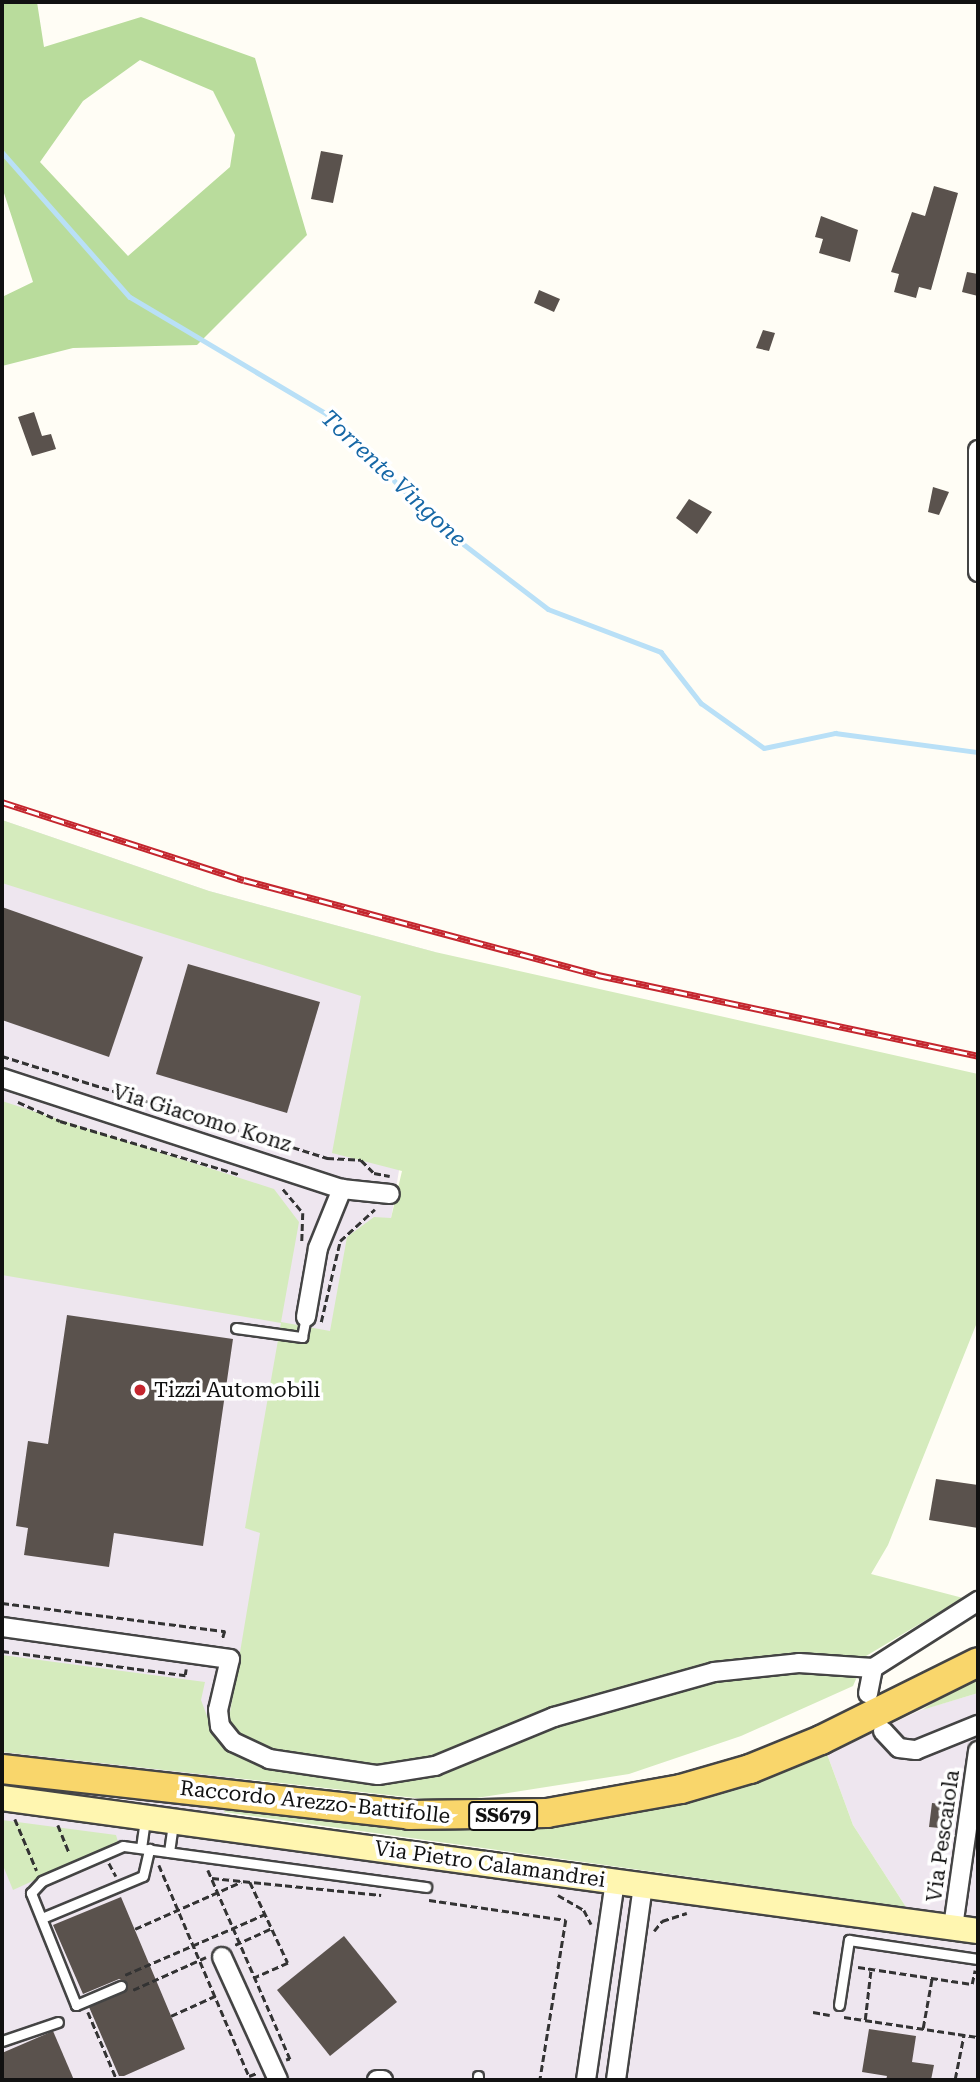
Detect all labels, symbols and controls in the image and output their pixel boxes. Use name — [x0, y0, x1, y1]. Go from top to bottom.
water label: Torrente Vingone — [315, 405, 471, 553]
street label: Via Giacomo Konz — [110, 1079, 294, 1157]
place label: Tizzi Automobili — [154, 1377, 320, 1403]
marker: Tizzi Automobili — [132, 1382, 148, 1398]
street label: Via Pescaiola — [921, 1768, 965, 1904]
street label: Raccordo Arezzo-Battifolle — [179, 1775, 451, 1829]
road number: SS679 — [468, 1800, 538, 1832]
street label: Via Pietro Calamandrei — [373, 1835, 607, 1893]

